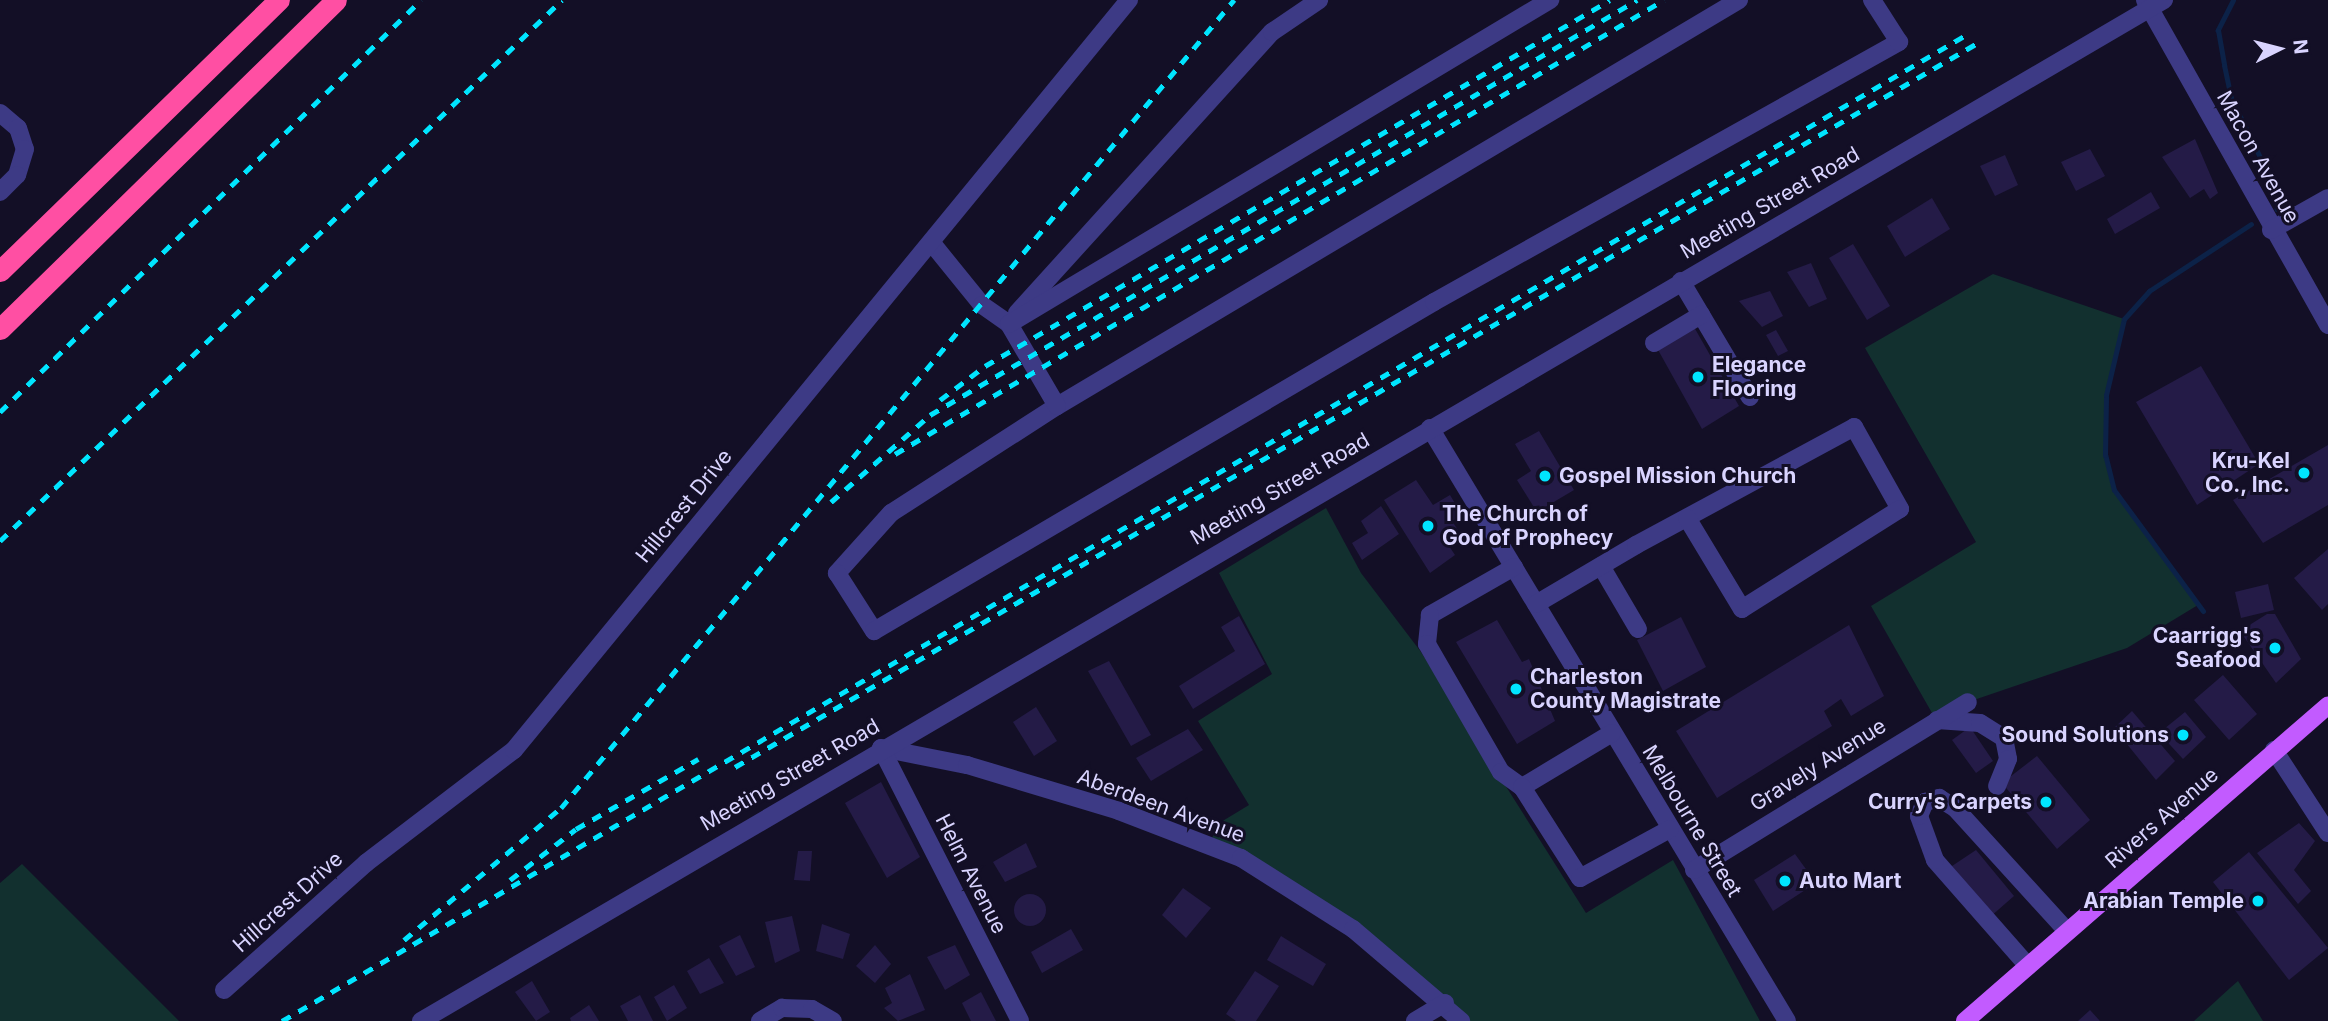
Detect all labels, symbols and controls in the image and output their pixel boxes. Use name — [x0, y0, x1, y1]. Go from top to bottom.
north arrow — [2244, 14, 2314, 84]
text: N — [2288, 38, 2313, 55]
street label: Macon Avenue — [2211, 86, 2305, 228]
street label: Meeting Street Road — [1676, 141, 1864, 265]
place label: Elegance Flooring — [1712, 352, 1806, 402]
marker: Elegance Flooring — [1690, 369, 1706, 385]
street label: Meeting Street Road — [1186, 427, 1374, 551]
street label: Hillcrest Drive — [631, 444, 737, 568]
place label: Kru-Kel Co., Inc. — [2204, 448, 2290, 498]
place label: Gospel Mission Church — [1559, 463, 1796, 489]
marker: Kru-Kel Co., Inc. — [2296, 465, 2312, 481]
marker: Gospel Mission Church — [1537, 468, 1553, 484]
place label: The Church of God of Prophecy — [1442, 501, 1613, 551]
marker: The Church of God of Prophecy — [1420, 518, 1436, 534]
place label: Caarrigg's Seafood — [2153, 623, 2261, 673]
marker: Caarrigg's Seafood — [2267, 640, 2283, 656]
place label: Charleston County Magistrate — [1530, 664, 1721, 714]
marker: Charleston County Magistrate — [1508, 681, 1524, 697]
street label: Meeting Street Road — [696, 713, 884, 837]
street label: Gravely Avenue — [1745, 713, 1891, 817]
place label: Sound Solutions — [2002, 722, 2169, 748]
marker: Sound Solutions — [2175, 727, 2191, 743]
street label: Melbourne Street — [1637, 741, 1747, 901]
street label: Rivers Avenue — [2101, 762, 2223, 874]
street label: Aberdeen Avenue — [1074, 764, 1248, 848]
place label: Curry's Carpets — [1868, 789, 2032, 815]
marker: Curry's Carpets — [2038, 794, 2054, 810]
street label: Helm Avenue — [930, 810, 1012, 938]
street label: Hillcrest Drive — [228, 846, 348, 958]
place label: Auto Mart — [1799, 868, 1901, 894]
marker: Auto Mart — [1777, 873, 1793, 889]
place label: Arabian Temple — [2083, 888, 2244, 914]
marker: Arabian Temple — [2250, 893, 2266, 909]

